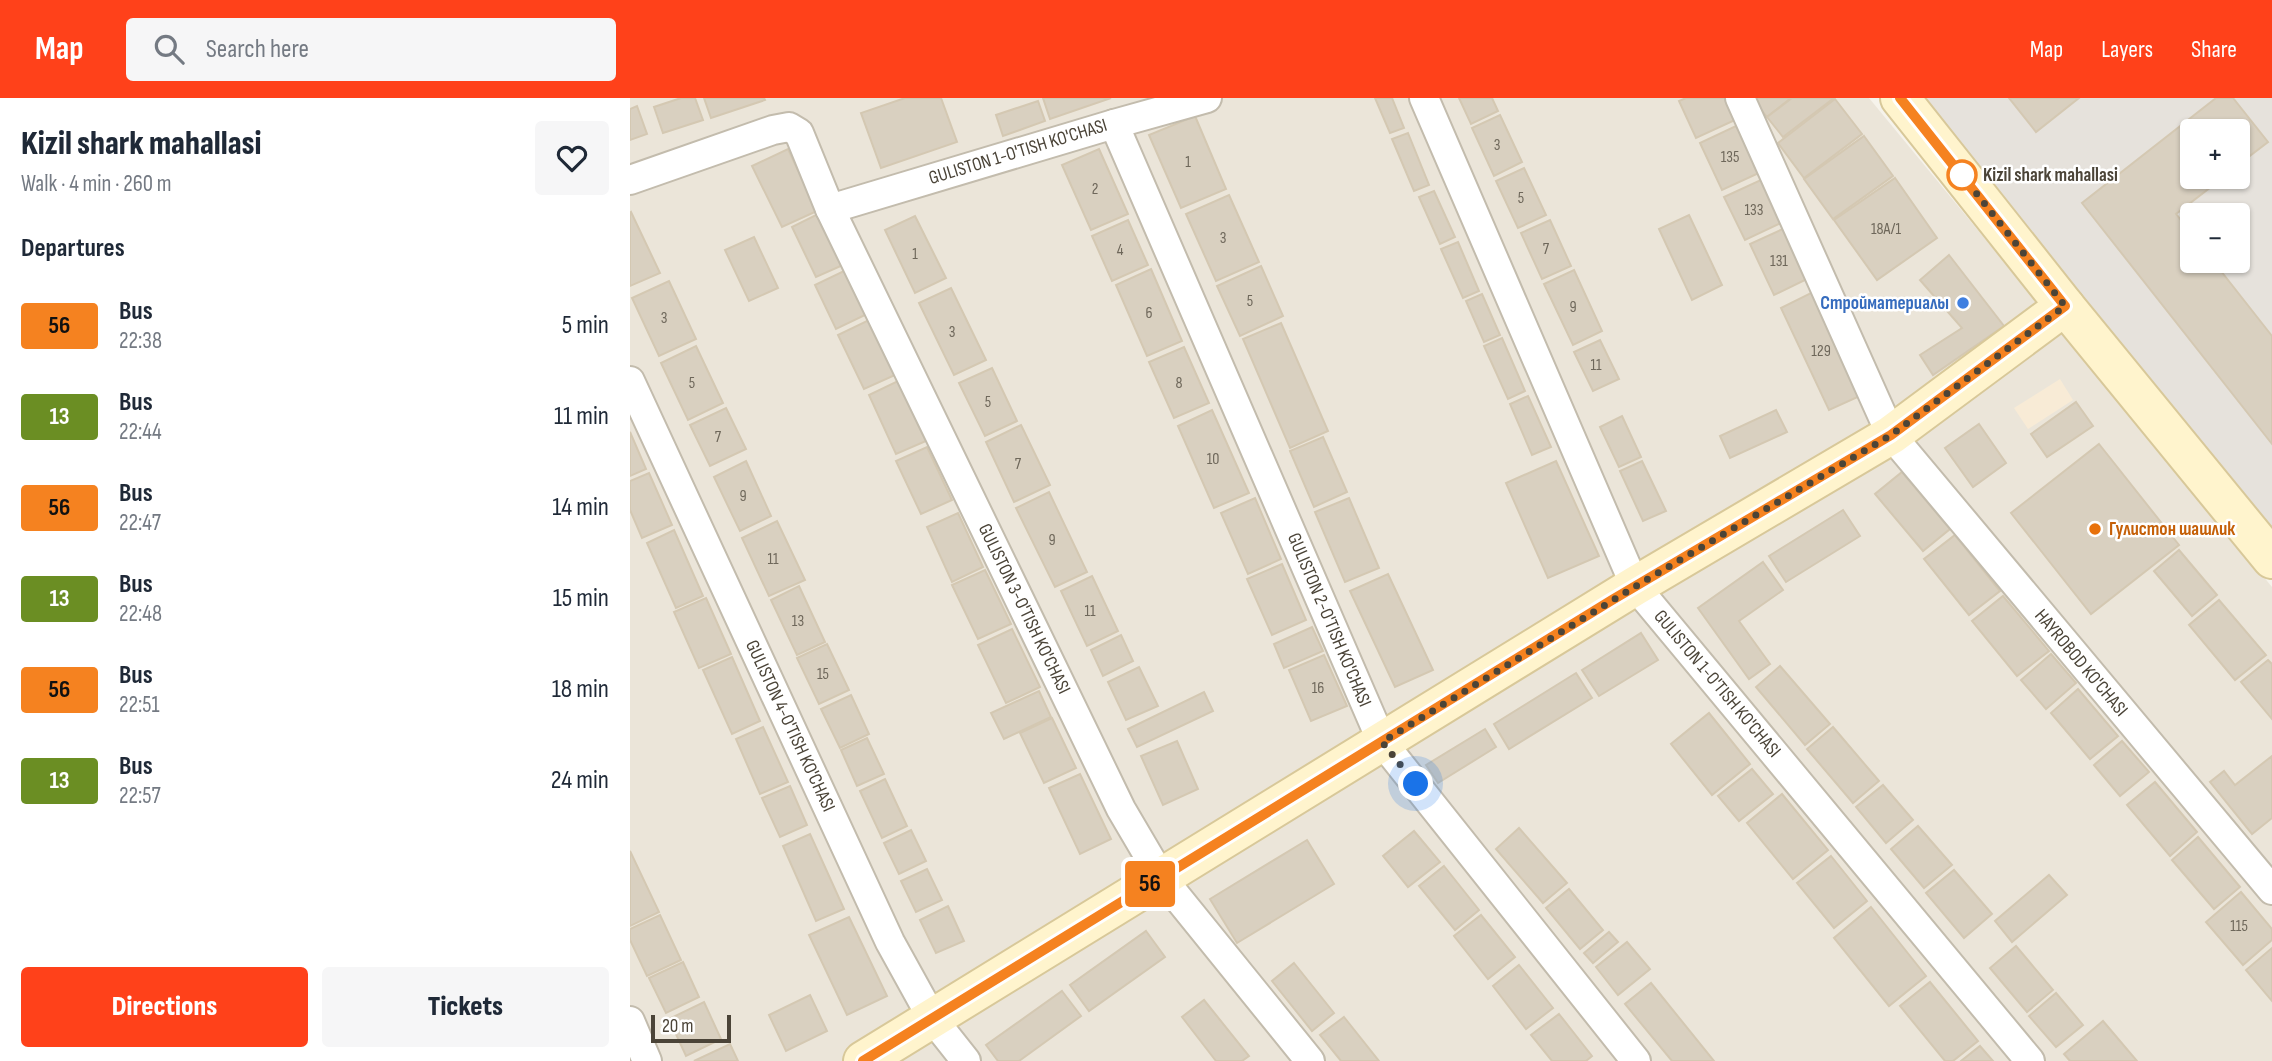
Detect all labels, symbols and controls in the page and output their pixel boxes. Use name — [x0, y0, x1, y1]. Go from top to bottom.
search box — [126, 18, 616, 81]
text: Map — [35, 29, 84, 69]
icon: search — [150, 30, 188, 68]
text: Search here — [206, 34, 309, 65]
text: Map — [2030, 35, 2063, 64]
text: Layers — [2101, 35, 2153, 64]
text: Share — [2191, 35, 2237, 64]
street label: GULISTON 1-O'TISH KO'CHASI — [926, 114, 1110, 190]
map controls — [2180, 119, 2250, 273]
button: + — [2180, 119, 2250, 189]
button: heart — [535, 121, 609, 195]
text: Kizil shark mahallasi — [21, 124, 262, 164]
house number: 3 — [1494, 136, 1500, 155]
house number: 135 — [1721, 148, 1739, 167]
house number: 1 — [1185, 153, 1191, 172]
marker: Kizil shark mahallasi — [1947, 160, 1977, 190]
place label: Kizil shark mahallasi — [1983, 164, 2118, 187]
text: Walk · 4 min · 260 m — [21, 170, 171, 198]
house number: 2 — [1092, 180, 1098, 199]
house number: 5 — [1518, 189, 1524, 208]
house number: 133 — [1744, 201, 1764, 220]
button: − — [2180, 203, 2250, 273]
house number: 18A/1 — [1871, 220, 1901, 239]
house number: 3 — [1220, 229, 1226, 248]
text: Departures — [21, 233, 125, 264]
house number: 7 — [1543, 240, 1550, 259]
house number: 4 — [1117, 241, 1124, 260]
house number: 1 — [912, 245, 918, 264]
house number: 131 — [1770, 252, 1788, 271]
house number: 5 — [1247, 292, 1253, 311]
place label: Стройматериалы — [1820, 292, 1949, 315]
marker: Стройматериалы — [1955, 295, 1971, 311]
text: Bus — [119, 296, 153, 327]
house number: 9 — [1569, 298, 1577, 317]
house number: 6 — [1145, 304, 1153, 323]
house number: 3 — [661, 309, 667, 328]
text: 5 min — [562, 310, 609, 341]
text: 56 — [49, 311, 70, 340]
house number: 3 — [949, 323, 955, 342]
text: 22:38 — [119, 327, 162, 355]
house number: 129 — [1811, 342, 1831, 361]
house number: 11 — [1590, 356, 1602, 375]
house number: 5 — [689, 374, 695, 393]
house number: 8 — [1175, 374, 1183, 393]
text: Bus — [119, 387, 153, 418]
house number: 5 — [985, 393, 991, 412]
text: 11 min — [554, 401, 609, 432]
text: 13 — [49, 402, 70, 431]
text: 22:44 — [119, 418, 162, 446]
house number: 7 — [715, 428, 722, 447]
house number: 10 — [1207, 450, 1219, 469]
house number: 7 — [1015, 455, 1022, 474]
text: Bus — [119, 478, 153, 509]
house number: 9 — [739, 487, 747, 506]
text: 14 min — [552, 492, 609, 523]
text: 56 — [49, 493, 70, 522]
text: 22:47 — [119, 509, 161, 537]
place label: Гулистон шашлик — [2109, 518, 2235, 541]
street label: GULISTON 3-O'TISH KO'CHASI — [973, 520, 1075, 698]
marker: Гулистон шашлик — [2087, 521, 2103, 537]
street label: GULISTON 2-O'TISH KO'CHASI — [1282, 530, 1376, 710]
house number: 9 — [1048, 531, 1056, 550]
house number: 11 — [767, 550, 779, 569]
text: Bus — [119, 569, 153, 600]
text: 15 min — [553, 583, 609, 614]
text: 13 — [49, 584, 70, 613]
text: 22:48 — [119, 600, 162, 628]
house number: 11 — [1084, 602, 1096, 621]
street label: HAYROBOD KO'CHASI — [2030, 605, 2132, 721]
street label: GULISTON 1-O'TISH KO'CHASI — [1649, 606, 1785, 762]
house number: 13 — [792, 612, 804, 631]
street label: GULISTON 4-O'TISH KO'CHASI — [740, 637, 840, 815]
text: Bus — [119, 660, 153, 691]
house number: 15 — [817, 665, 829, 684]
text: 18 min — [552, 674, 609, 705]
text: 56 — [49, 675, 70, 704]
house number: 16 — [1312, 679, 1324, 698]
text: 22:51 — [119, 691, 160, 719]
text: Bus — [119, 751, 153, 782]
text: 24 min — [551, 765, 609, 796]
text: 13 — [49, 766, 70, 795]
your location — [1398, 766, 1433, 801]
text: 22:57 — [119, 782, 161, 810]
line badge: 56 — [1119, 861, 1182, 907]
text: 56 — [1139, 869, 1161, 898]
house number: 115 — [2230, 917, 2248, 936]
button: Directions — [21, 967, 308, 1047]
button: Tickets — [322, 967, 609, 1047]
scale bar — [651, 1012, 732, 1044]
text: 20 m — [662, 1015, 694, 1038]

